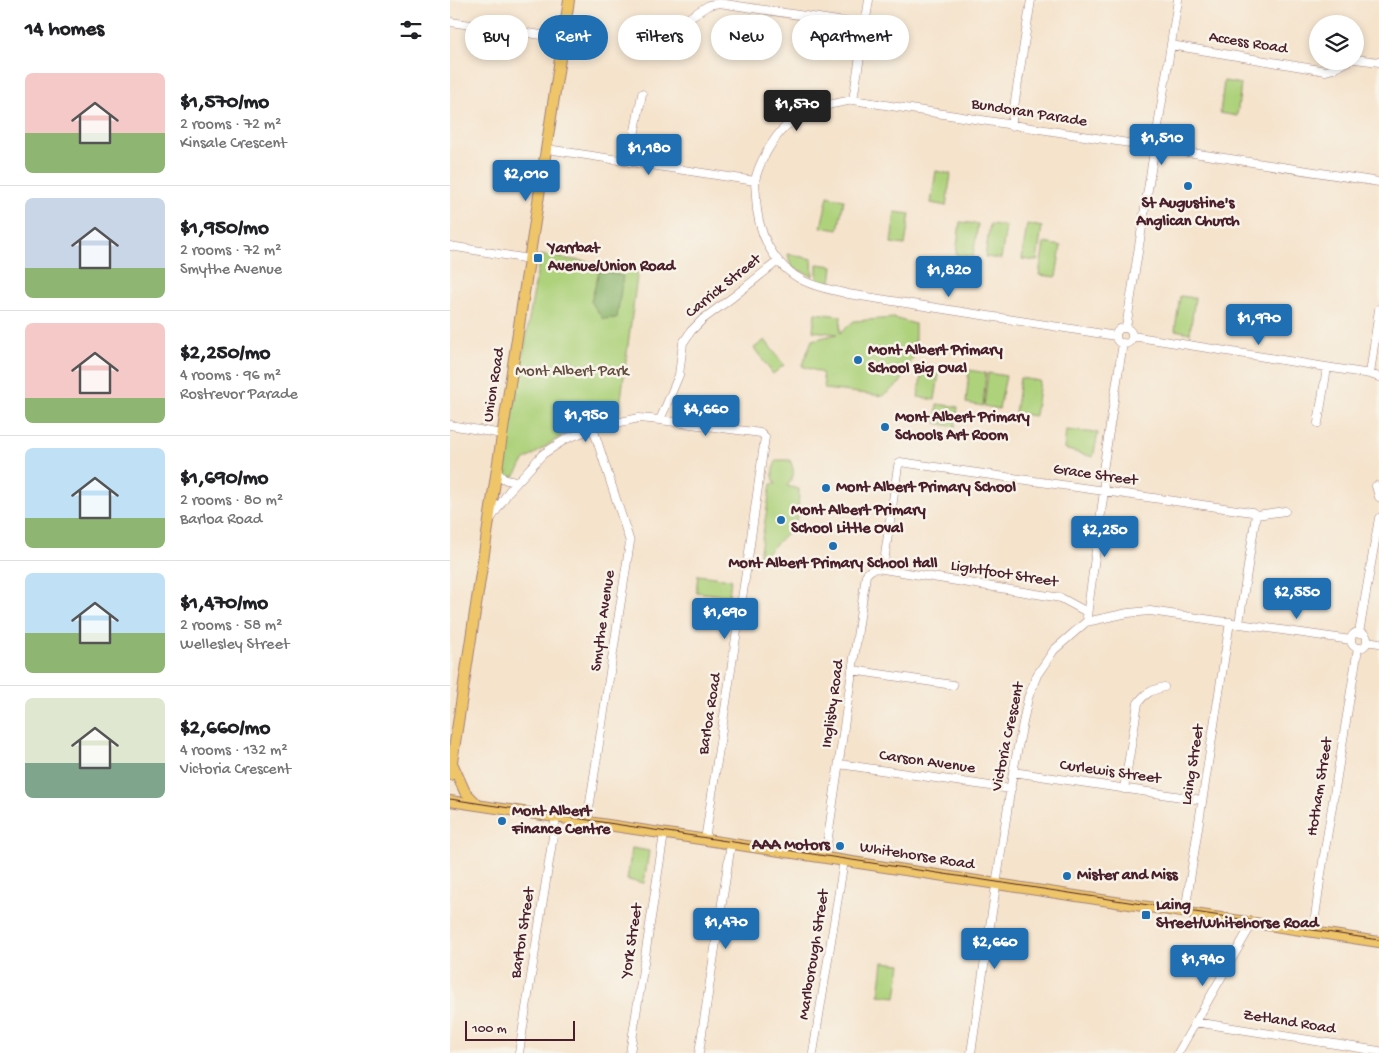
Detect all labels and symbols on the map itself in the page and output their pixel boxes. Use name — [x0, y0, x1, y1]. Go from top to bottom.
street label: Access Road — [1207, 28, 1290, 60]
pin: $1,570 — [756, 90, 838, 132]
street label: Bundoran Parade — [969, 95, 1089, 133]
pin: $1,510 — [1121, 124, 1203, 166]
pin: $1,180 — [608, 134, 690, 176]
pin: $2,010 — [485, 160, 567, 202]
marker: St Augustine's Anglican Church — [1182, 180, 1194, 192]
place label: St Augustine's Anglican Church — [1135, 195, 1240, 232]
place label: Yarrbat Avenue/Union Road — [546, 240, 677, 277]
street label: Carrick Street — [683, 250, 767, 323]
marker: Yarrbat Avenue/Union Road — [532, 252, 544, 264]
pin: $1,820 — [908, 256, 990, 298]
pin: $1,970 — [1218, 304, 1300, 346]
place label: Mont Albert Primary School Big Oval — [868, 342, 1003, 379]
street label: Union Road — [480, 345, 510, 424]
marker: Mont Albert Primary School Big Oval — [852, 354, 864, 366]
park label: Mont Albert Park — [515, 363, 631, 382]
pin: $4,660 — [665, 394, 747, 437]
pin: $1,950 — [545, 400, 627, 443]
place label: Mont Albert Primary Schools Art Room — [895, 409, 1030, 446]
marker: Mont Albert Primary Schools Art Room — [879, 421, 891, 433]
street label: Grace Street — [1052, 461, 1140, 492]
place label: Mont Albert Primary School — [836, 479, 1017, 498]
marker: Mont Albert Primary School — [820, 482, 832, 494]
place label: Mont Albert Primary School Little Oval — [791, 502, 926, 539]
marker: Mont Albert Primary School Little Oval — [775, 514, 787, 526]
pin: $2,250 — [1064, 516, 1146, 558]
marker: Mont Albert Primary School Hall — [827, 540, 839, 552]
place label: Mont Albert Primary School Hall — [729, 555, 938, 574]
street label: Lightfoot Street — [949, 557, 1060, 593]
street label: Smythe Avenue — [587, 568, 621, 673]
pin: $2,550 — [1256, 578, 1338, 620]
pin: $1,690 — [684, 598, 766, 640]
street label: Inglisby Road — [818, 657, 850, 749]
street label: Barloa Road — [695, 670, 727, 757]
street label: Victoria Crescent — [988, 679, 1030, 794]
street label: Laing Street — [1178, 722, 1210, 807]
street label: Hotham Street — [1304, 735, 1338, 838]
street label: Carson Avenue — [878, 747, 977, 779]
street label: Curlewis Street — [1058, 757, 1163, 790]
place label: Mont Albert Finance Centre — [511, 803, 611, 840]
marker: Mont Albert Finance Centre — [496, 815, 508, 827]
place label: AAA Motors — [751, 837, 831, 856]
street label: Whitehorse Road — [858, 839, 977, 876]
marker: AAA Motors — [834, 840, 846, 852]
place label: Mister and Miss — [1077, 867, 1179, 886]
marker: Mister and Miss — [1061, 870, 1073, 882]
street label: Barton Street — [507, 885, 541, 981]
street label: Marlborough Street — [795, 887, 835, 1021]
place label: Laing Street/Whitehorse Road — [1156, 897, 1320, 934]
street label: York Street — [617, 901, 648, 981]
pin: $1,470 — [685, 908, 767, 950]
marker: Laing Street/Whitehorse Road — [1140, 909, 1152, 921]
pin: $2,660 — [954, 928, 1036, 970]
pin: $1,940 — [1162, 944, 1244, 987]
street label: Zetland Road — [1241, 1006, 1338, 1040]
scale bar — [465, 1018, 575, 1041]

